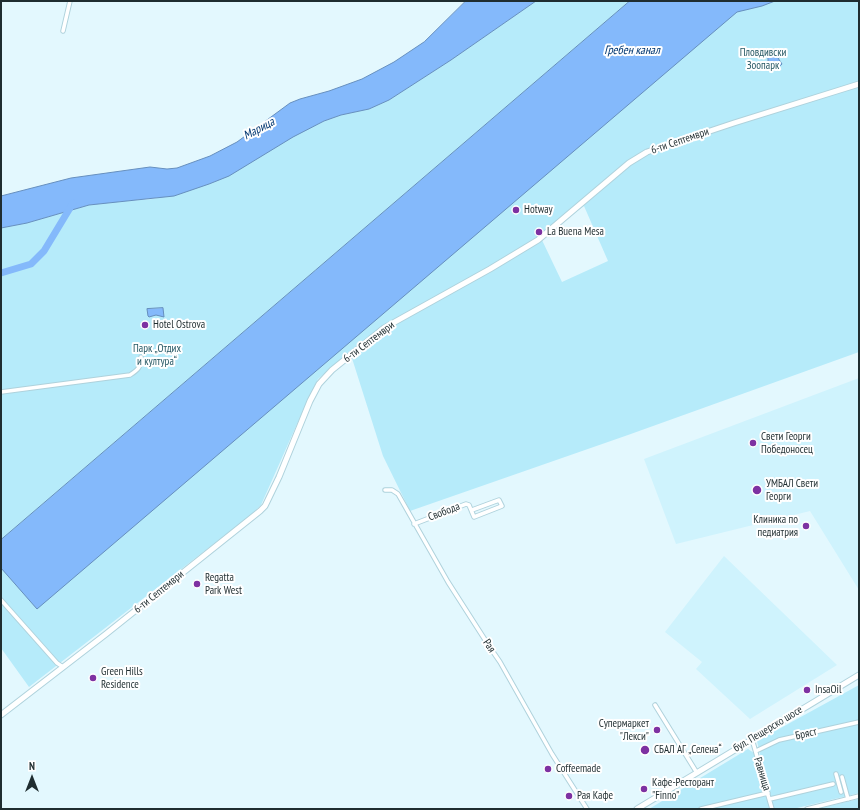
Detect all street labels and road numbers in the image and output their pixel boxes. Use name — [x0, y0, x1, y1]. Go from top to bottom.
street label: 6-ти Септември — [649, 125, 711, 157]
street label: 6-ти Септември — [341, 319, 397, 365]
street label: Свобода — [426, 500, 462, 524]
street label: 6-ти Септември — [131, 568, 187, 616]
street label: Рая — [480, 637, 498, 655]
street label: бул. Пещерско шосе — [731, 703, 805, 755]
street label: Бряст — [794, 725, 818, 743]
street label: Равнища — [751, 756, 773, 792]

